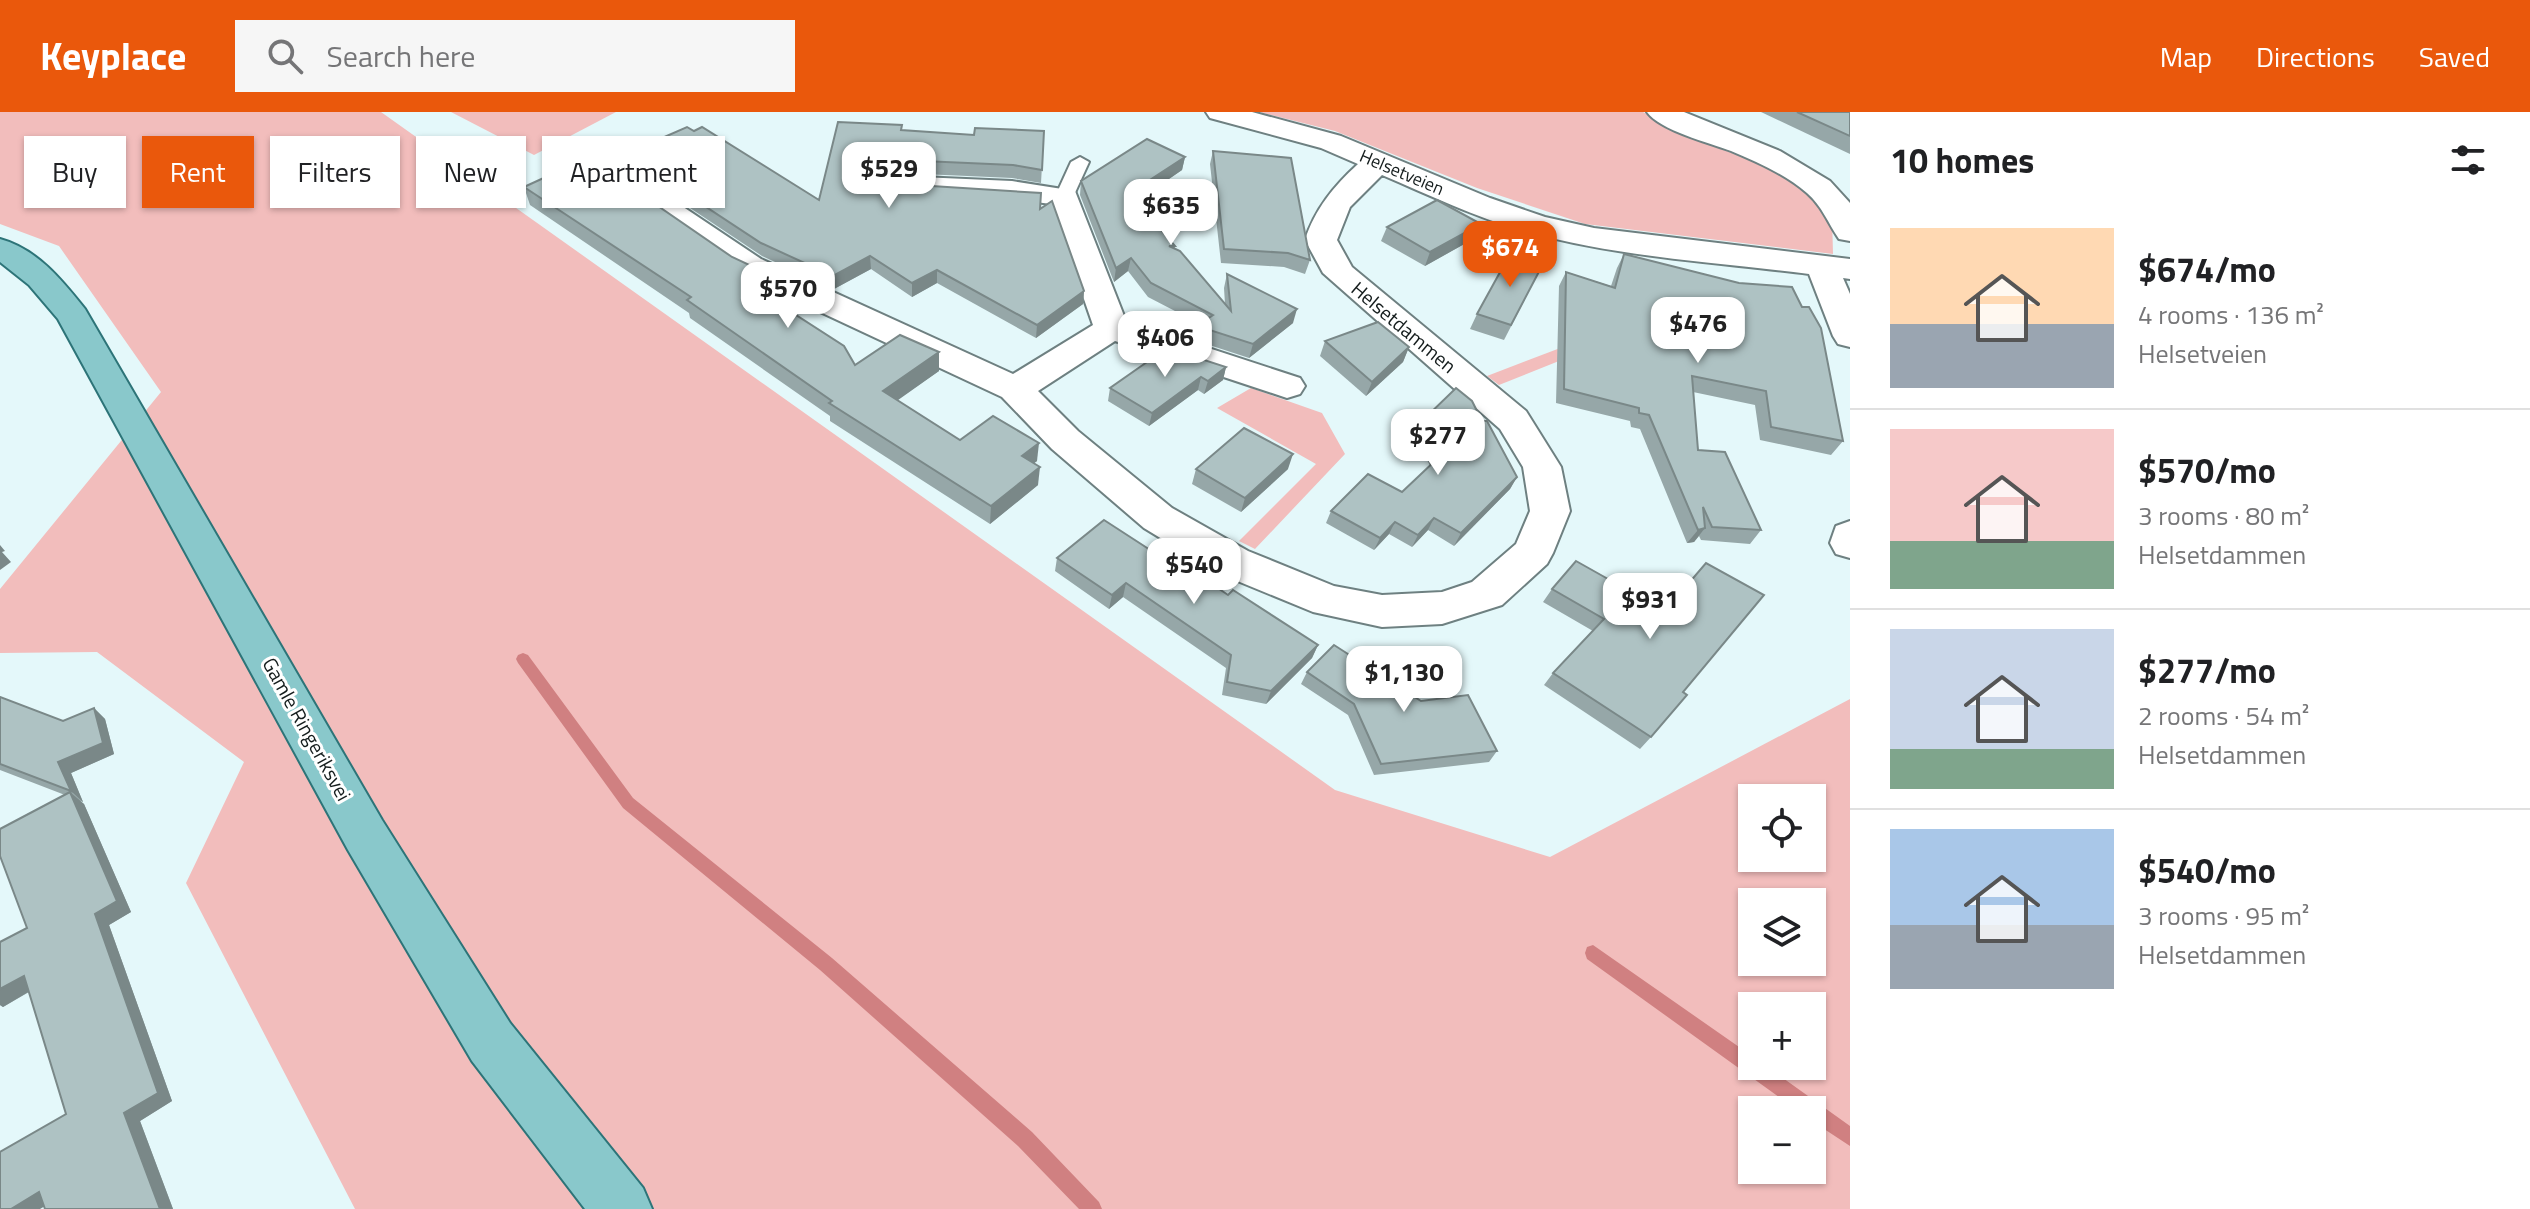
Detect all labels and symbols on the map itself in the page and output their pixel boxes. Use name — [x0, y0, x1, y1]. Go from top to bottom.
pin: $529 — [842, 142, 936, 210]
street label: Helsetveien — [1356, 142, 1448, 202]
pin: $635 — [1124, 179, 1218, 247]
pin: $674 — [1463, 221, 1557, 289]
pin: $570 — [741, 262, 835, 330]
street label: Helsetdammen — [1344, 274, 1464, 380]
pin: $476 — [1651, 297, 1745, 365]
pin: $406 — [1118, 311, 1212, 379]
pin: $277 — [1391, 409, 1485, 477]
pin: $540 — [1147, 538, 1241, 606]
pin: $931 — [1603, 573, 1697, 641]
pin: $1,130 — [1339, 646, 1469, 714]
street label: Gamle Ringeriksvei — [255, 652, 359, 806]

